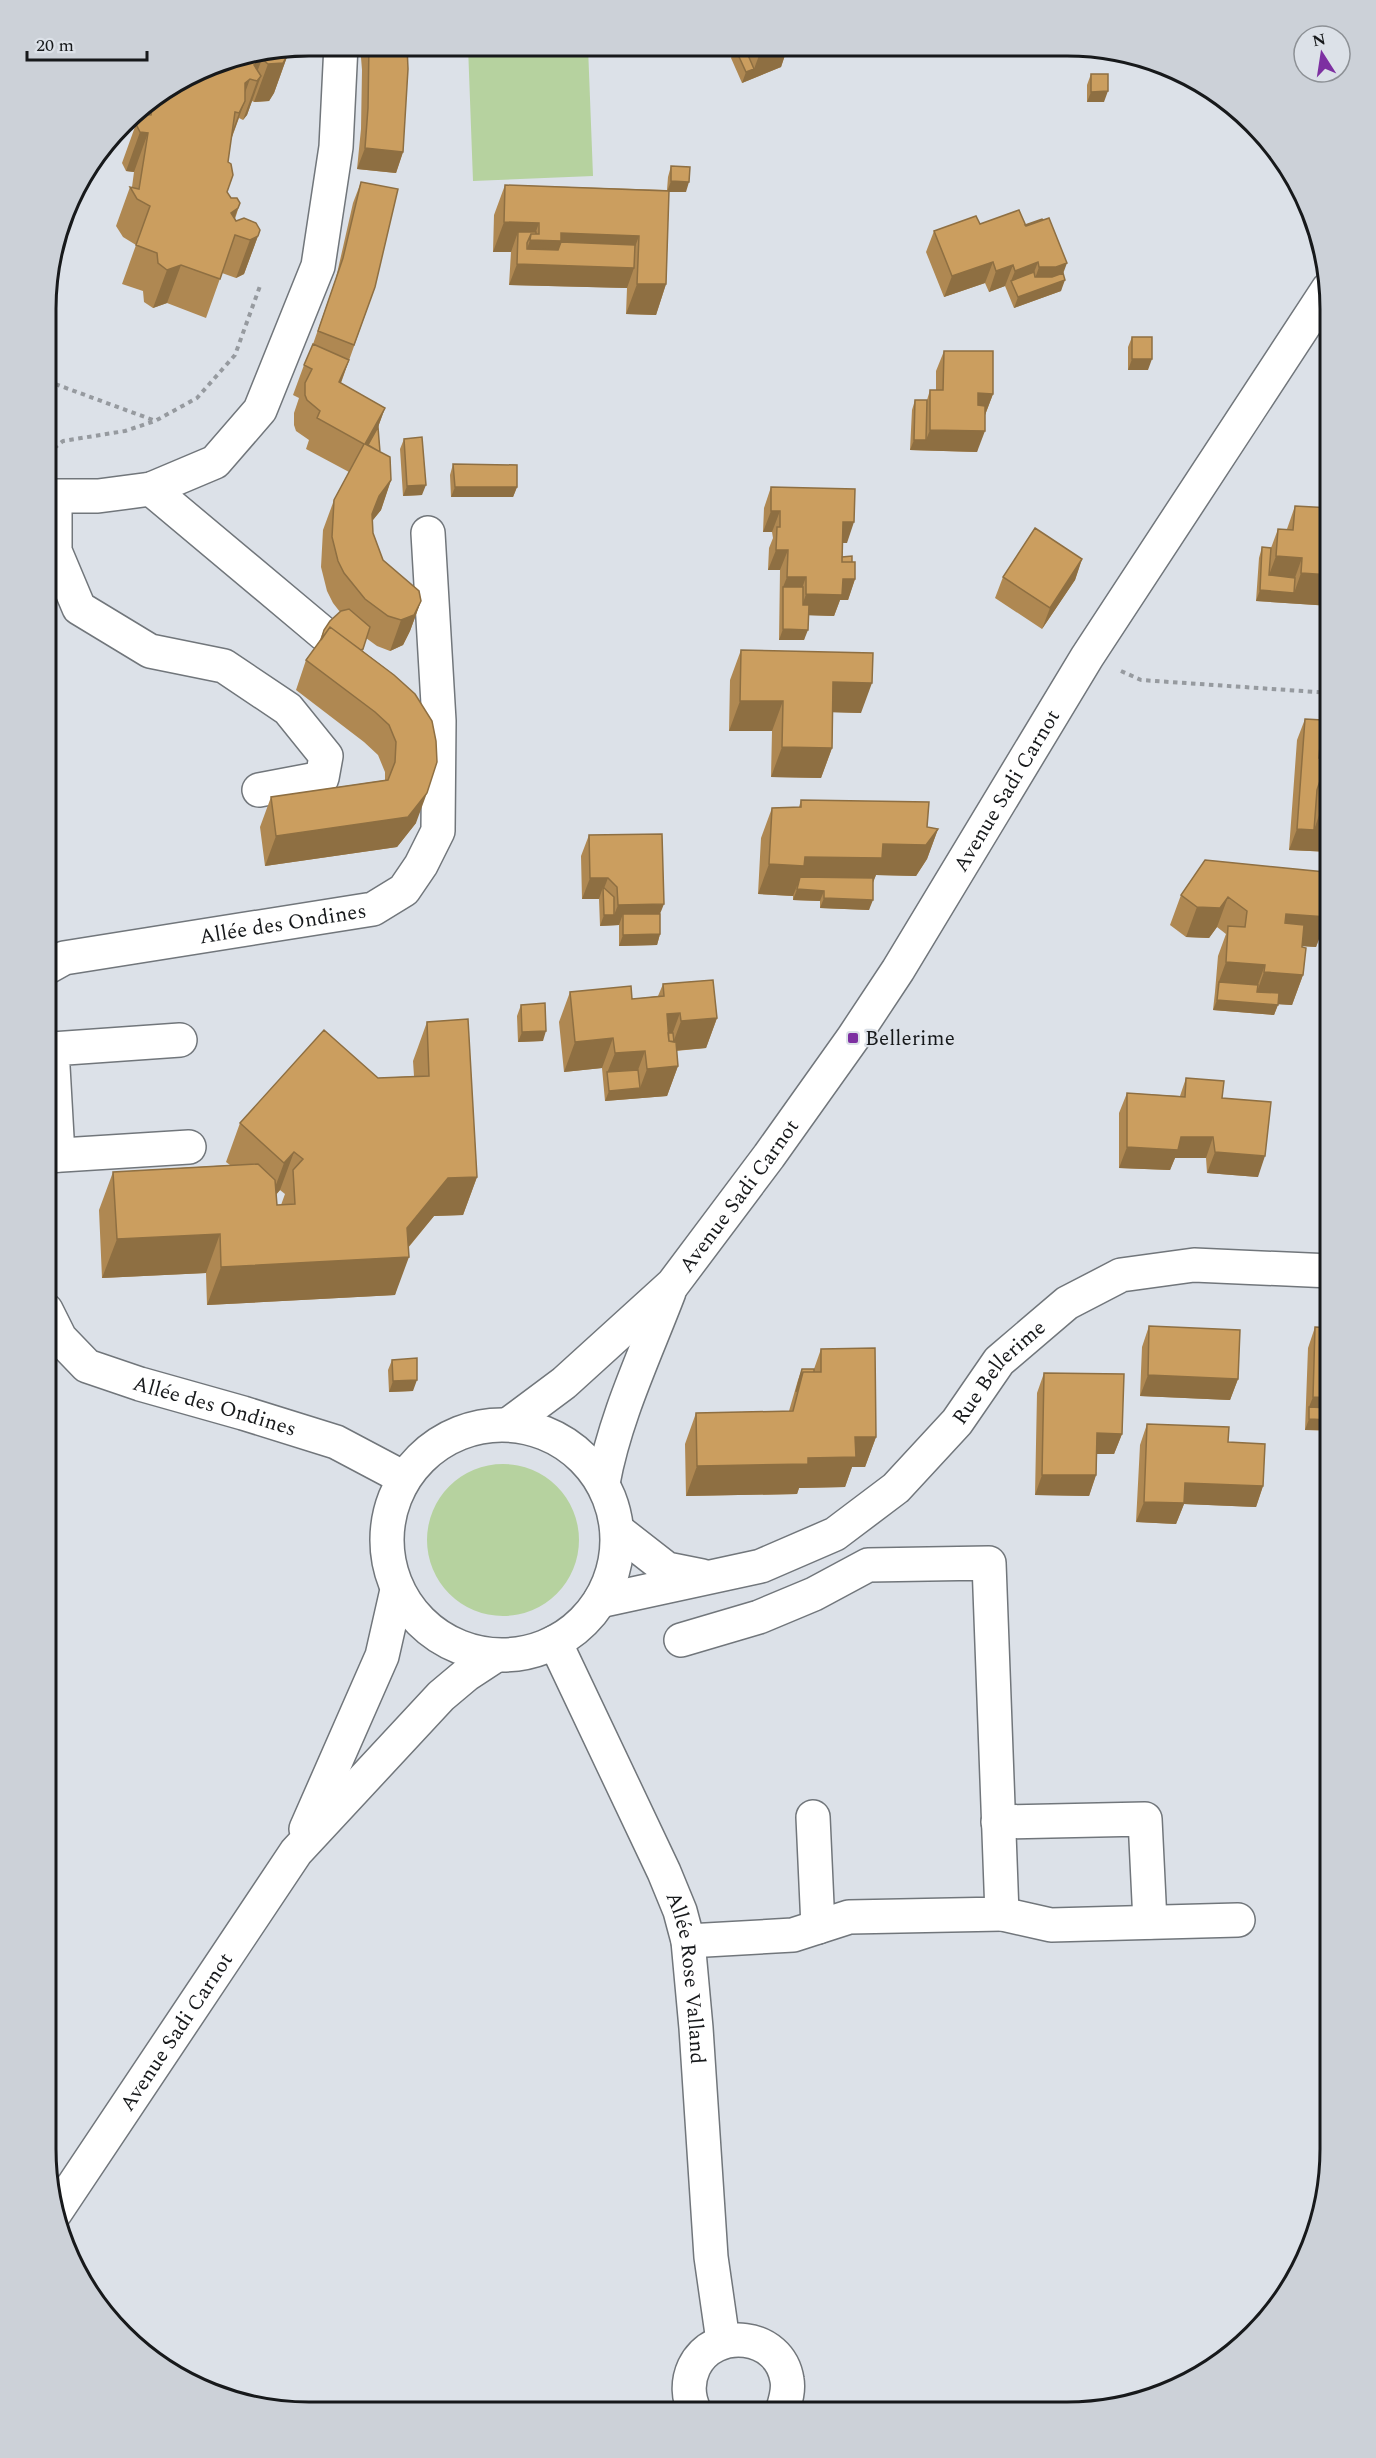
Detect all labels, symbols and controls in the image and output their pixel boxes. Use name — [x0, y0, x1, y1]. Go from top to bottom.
scale bar — [27, 24, 147, 62]
north arrow — [1292, 24, 1352, 84]
text: N — [1310, 27, 1328, 53]
text: 20 m — [36, 32, 74, 59]
street label: Avenue Sadi Carnot — [946, 704, 1069, 878]
street label: Allée des Ondines — [197, 895, 369, 953]
place label: Bellerime — [865, 1023, 955, 1055]
marker: Bellerime — [846, 1031, 860, 1045]
street label: Avenue Sadi Carnot — [672, 1113, 808, 1280]
street label: Rue Bellerime — [945, 1313, 1053, 1432]
street label: Allée des Ondines — [129, 1368, 300, 1446]
street label: Allée Rose Valland — [657, 1887, 713, 2065]
street label: Avenue Sadi Carnot — [112, 1946, 242, 2118]

